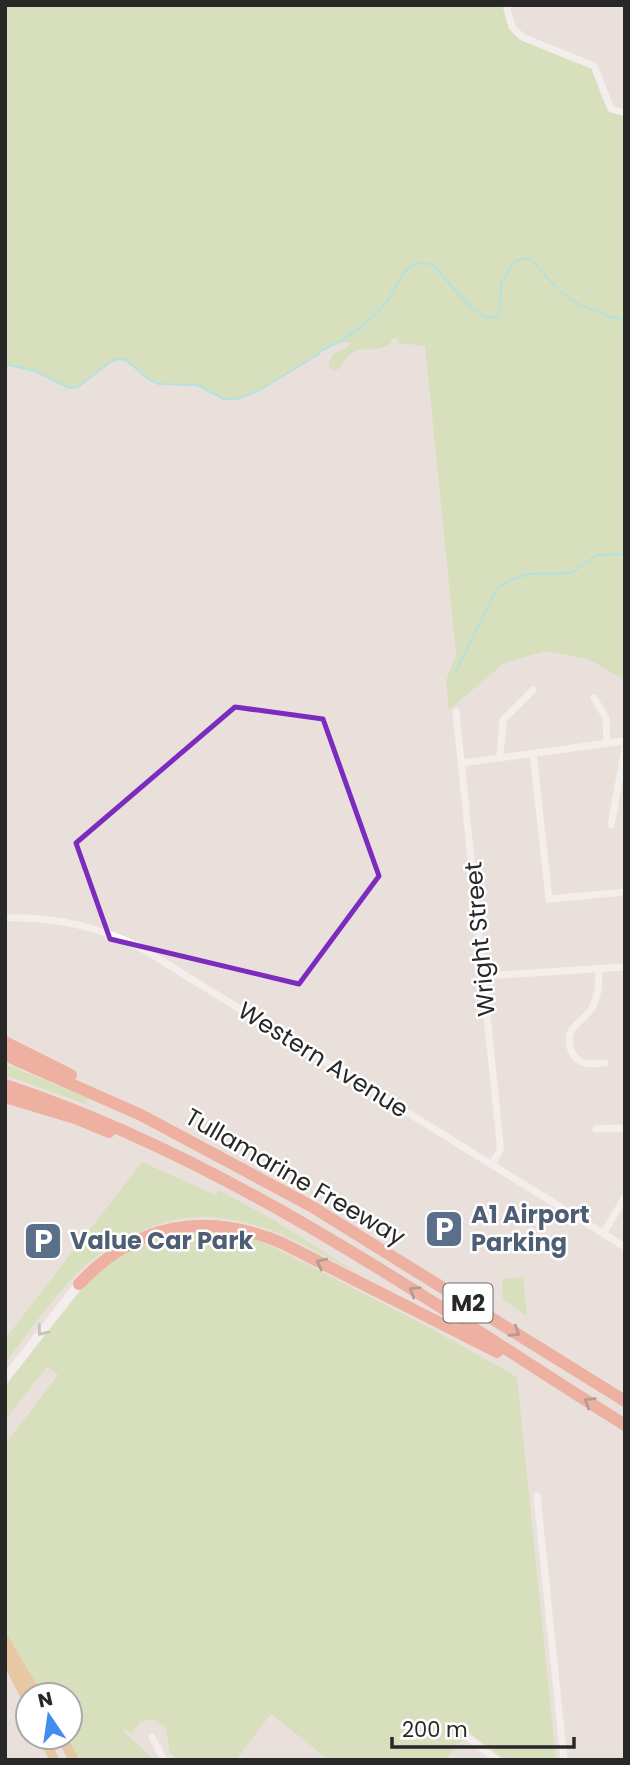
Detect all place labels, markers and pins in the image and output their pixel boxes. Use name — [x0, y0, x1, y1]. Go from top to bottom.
place label: A1 Airport Parking — [471, 1198, 589, 1259]
parking icon: A1 Airport Parking — [423, 1208, 465, 1250]
parking icon: Value Car Park — [22, 1220, 64, 1262]
place label: Value Car Park — [70, 1224, 253, 1257]

